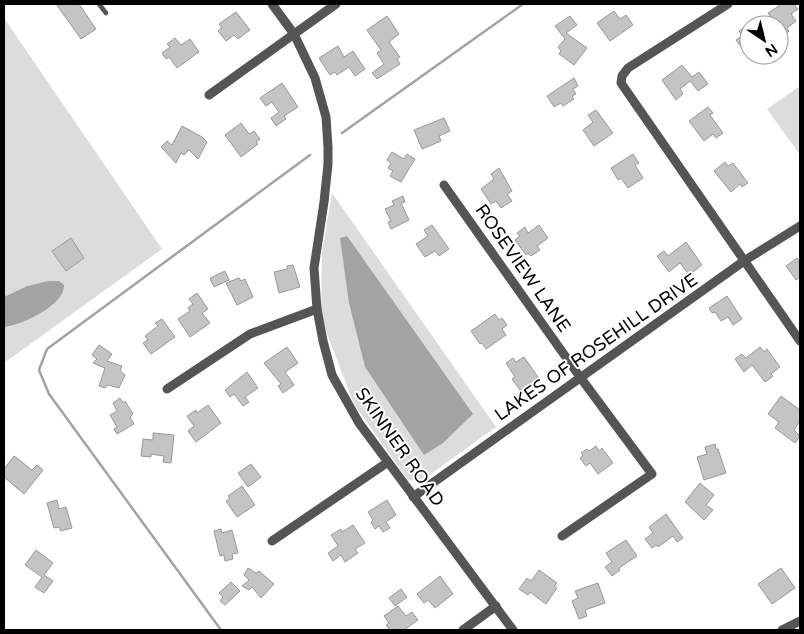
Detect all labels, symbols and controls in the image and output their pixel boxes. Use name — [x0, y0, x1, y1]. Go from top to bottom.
north arrow — [739, 15, 789, 65]
text: N — [762, 40, 781, 60]
street label: ROSEVIEW LANE — [471, 200, 575, 336]
street label: LAKES OF ROSEHILL DRIVE — [490, 268, 702, 426]
street label: SKINNER ROAD — [351, 383, 449, 511]

